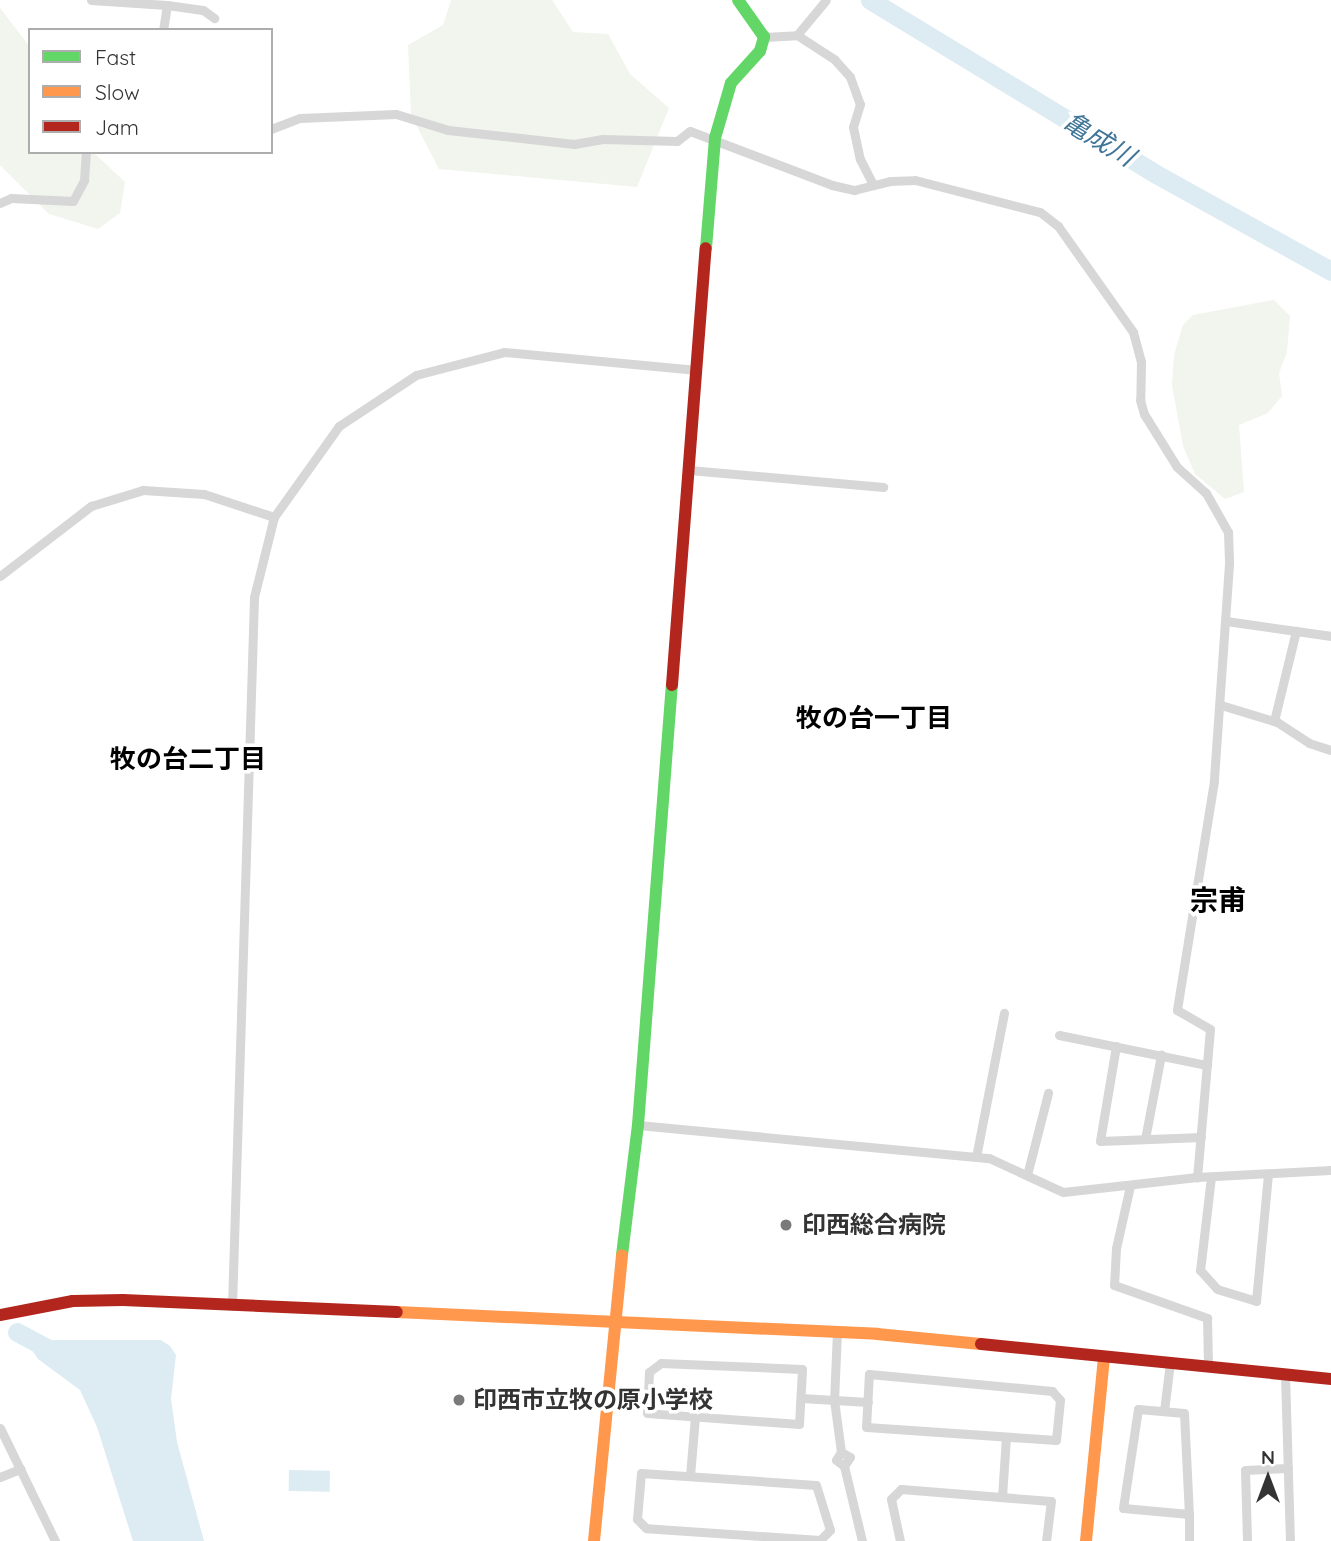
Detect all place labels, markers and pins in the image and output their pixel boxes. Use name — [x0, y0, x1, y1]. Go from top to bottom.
place label: 印西総合病院 — [802, 1211, 946, 1239]
marker: 印西総合病院 — [776, 1215, 796, 1235]
place label: 印西市立牧の原小学校 — [473, 1386, 713, 1414]
marker: 印西市立牧の原小学校 — [451, 1392, 467, 1408]

